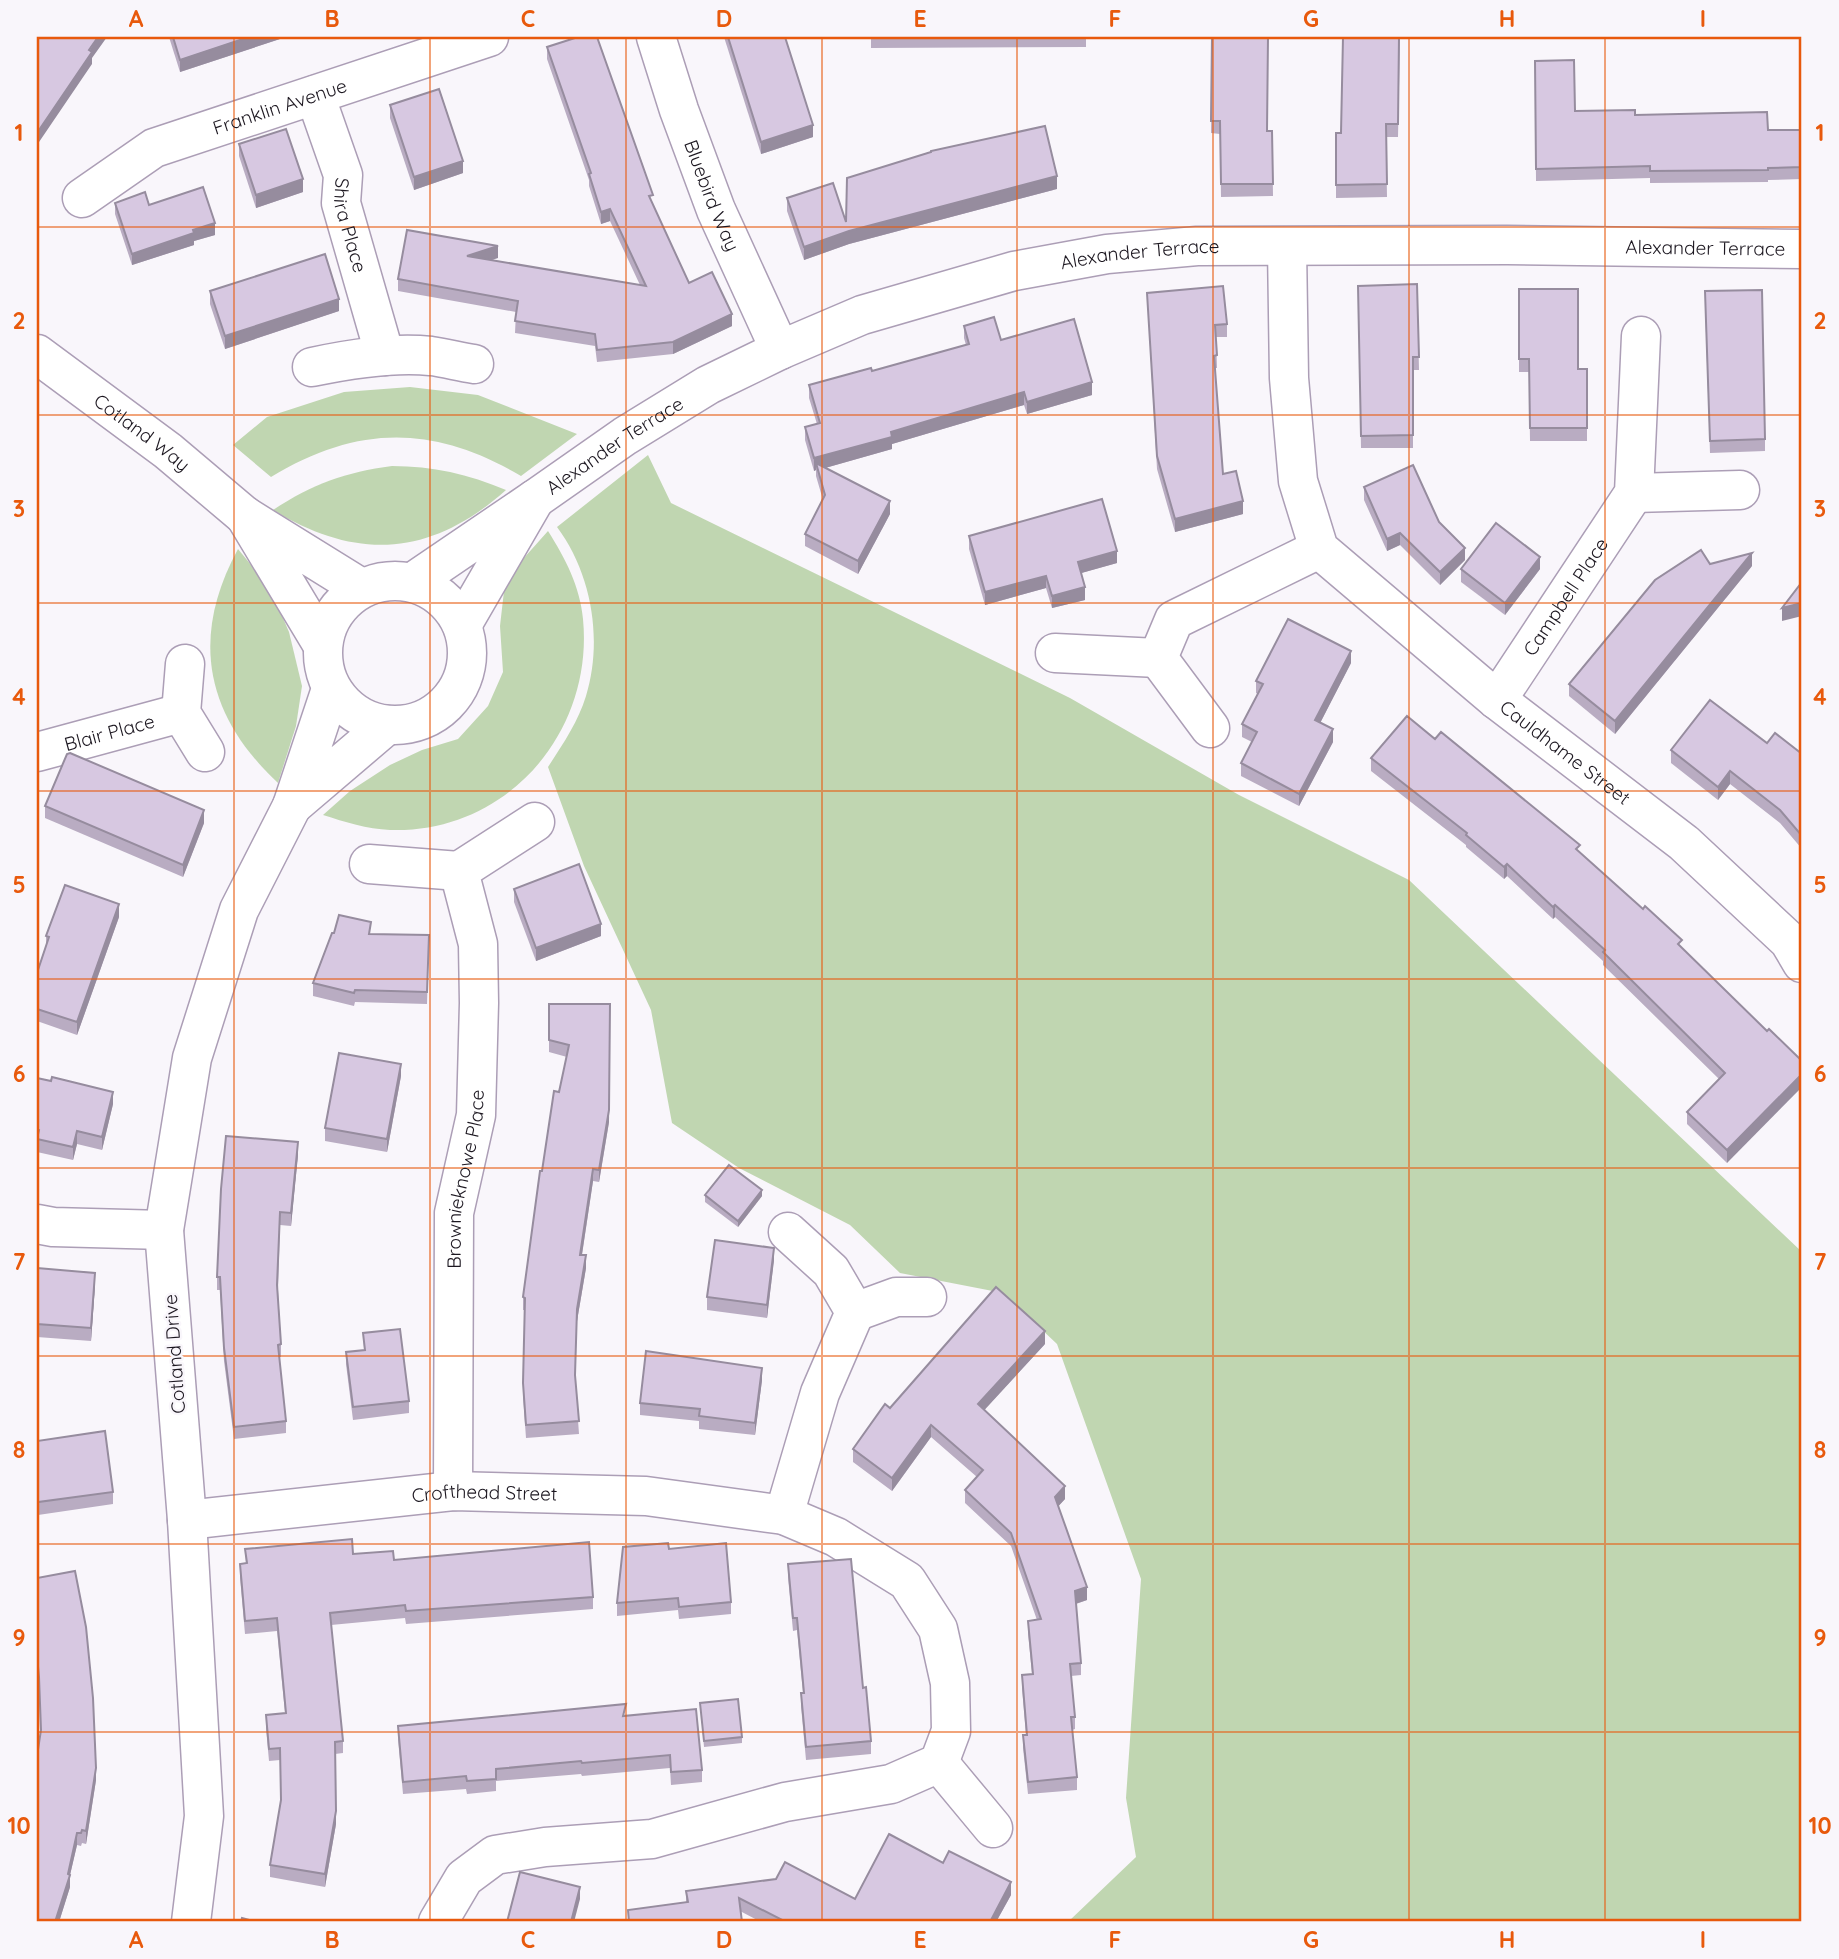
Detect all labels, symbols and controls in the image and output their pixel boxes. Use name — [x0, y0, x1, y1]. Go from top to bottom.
text: A — [129, 4, 144, 33]
text: B — [324, 4, 340, 33]
text: C — [521, 4, 535, 33]
text: D — [716, 4, 732, 33]
text: E — [913, 4, 927, 33]
text: F — [1109, 4, 1121, 33]
text: G — [1303, 4, 1319, 33]
text: H — [1499, 4, 1515, 33]
text: I — [1700, 4, 1706, 33]
street label: Franklin Avenue — [209, 73, 350, 140]
text: 1 — [15, 118, 23, 147]
text: 1 — [1816, 118, 1824, 147]
street label: Bluebird Way — [679, 136, 745, 255]
street label: Shira Place — [329, 177, 372, 275]
street label: Alexander Terrace — [1058, 234, 1219, 274]
street label: Alexander Terrace — [1625, 235, 1786, 261]
text: 2 — [12, 306, 26, 335]
text: 2 — [1813, 306, 1827, 335]
street label: Cotland Way — [89, 388, 195, 476]
street label: Alexander Terrace — [541, 391, 688, 500]
text: 3 — [13, 494, 25, 523]
text: 3 — [1814, 494, 1826, 523]
street label: Campbell Place — [1518, 533, 1613, 660]
text: 4 — [12, 682, 26, 711]
text: 4 — [1813, 682, 1827, 711]
street label: Cauldhame Street — [1495, 695, 1635, 810]
street label: Blair Place — [62, 709, 157, 756]
text: 5 — [12, 870, 26, 899]
text: 5 — [1813, 870, 1827, 899]
text: 6 — [13, 1059, 25, 1088]
text: 6 — [1814, 1059, 1826, 1088]
street label: Brownieknowe Place — [442, 1089, 489, 1269]
text: 7 — [13, 1247, 26, 1276]
text: 7 — [1814, 1247, 1827, 1276]
street label: Cotland Drive — [158, 1293, 190, 1415]
text: 8 — [13, 1435, 25, 1464]
text: 8 — [1814, 1435, 1826, 1464]
street label: Crofthead Street — [410, 1479, 558, 1507]
text: 9 — [12, 1623, 26, 1652]
text: 9 — [1813, 1623, 1827, 1652]
text: 10 — [7, 1811, 31, 1840]
text: 10 — [1808, 1811, 1832, 1840]
text: A — [129, 1925, 144, 1954]
text: B — [324, 1925, 340, 1954]
text: C — [521, 1925, 535, 1954]
text: D — [716, 1925, 732, 1954]
text: E — [913, 1925, 927, 1954]
text: F — [1109, 1925, 1121, 1954]
text: G — [1303, 1925, 1319, 1954]
text: H — [1499, 1925, 1515, 1954]
text: I — [1700, 1925, 1706, 1954]

